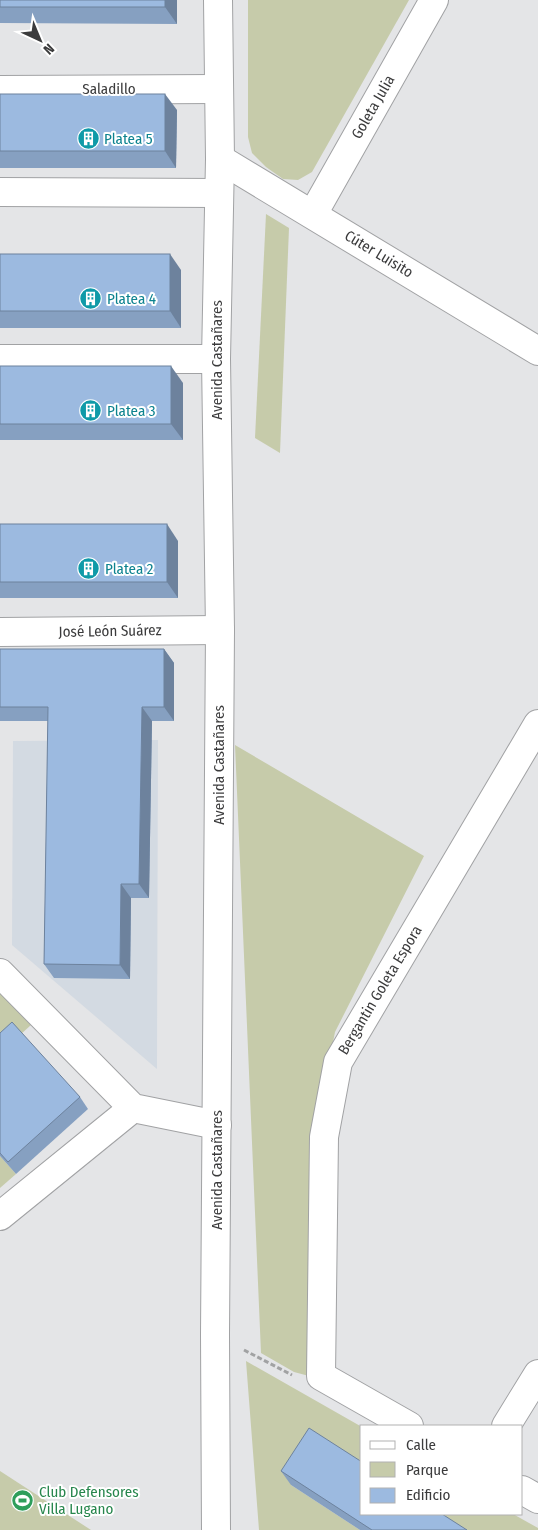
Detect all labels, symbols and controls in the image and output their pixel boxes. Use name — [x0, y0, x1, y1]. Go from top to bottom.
north arrow — [15, 15, 65, 65]
text: N — [40, 40, 58, 58]
street label: Goleta Julia — [348, 72, 398, 142]
street label: Saladillo — [82, 80, 136, 98]
building icon: Platea 5 — [76, 127, 100, 151]
place label: Platea 5 — [104, 130, 153, 148]
street label: Cúter Luisito — [341, 226, 417, 282]
building icon: Platea 4 — [79, 287, 103, 311]
place label: Platea 4 — [107, 290, 156, 308]
street label: Avenida Castañares — [208, 300, 226, 420]
building icon: Platea 3 — [79, 399, 103, 423]
place label: Platea 3 — [107, 402, 156, 420]
building icon: Platea 2 — [77, 557, 101, 581]
place label: Platea 2 — [105, 560, 154, 578]
street label: José León Suárez — [58, 621, 162, 641]
street label: Avenida Castañares — [210, 705, 228, 825]
street label: Bergantin Goleta Espora — [334, 922, 426, 1058]
street label: Avenida Castañares — [208, 1110, 226, 1230]
legend — [360, 1425, 523, 1515]
text: Calle — [406, 1436, 436, 1454]
text: Parque — [406, 1461, 449, 1479]
place label: Club Defensores Villa Lugano — [39, 1483, 139, 1518]
text: Edificio — [406, 1486, 451, 1504]
sports icon: Club Defensores Villa Lugano — [11, 1489, 35, 1513]

